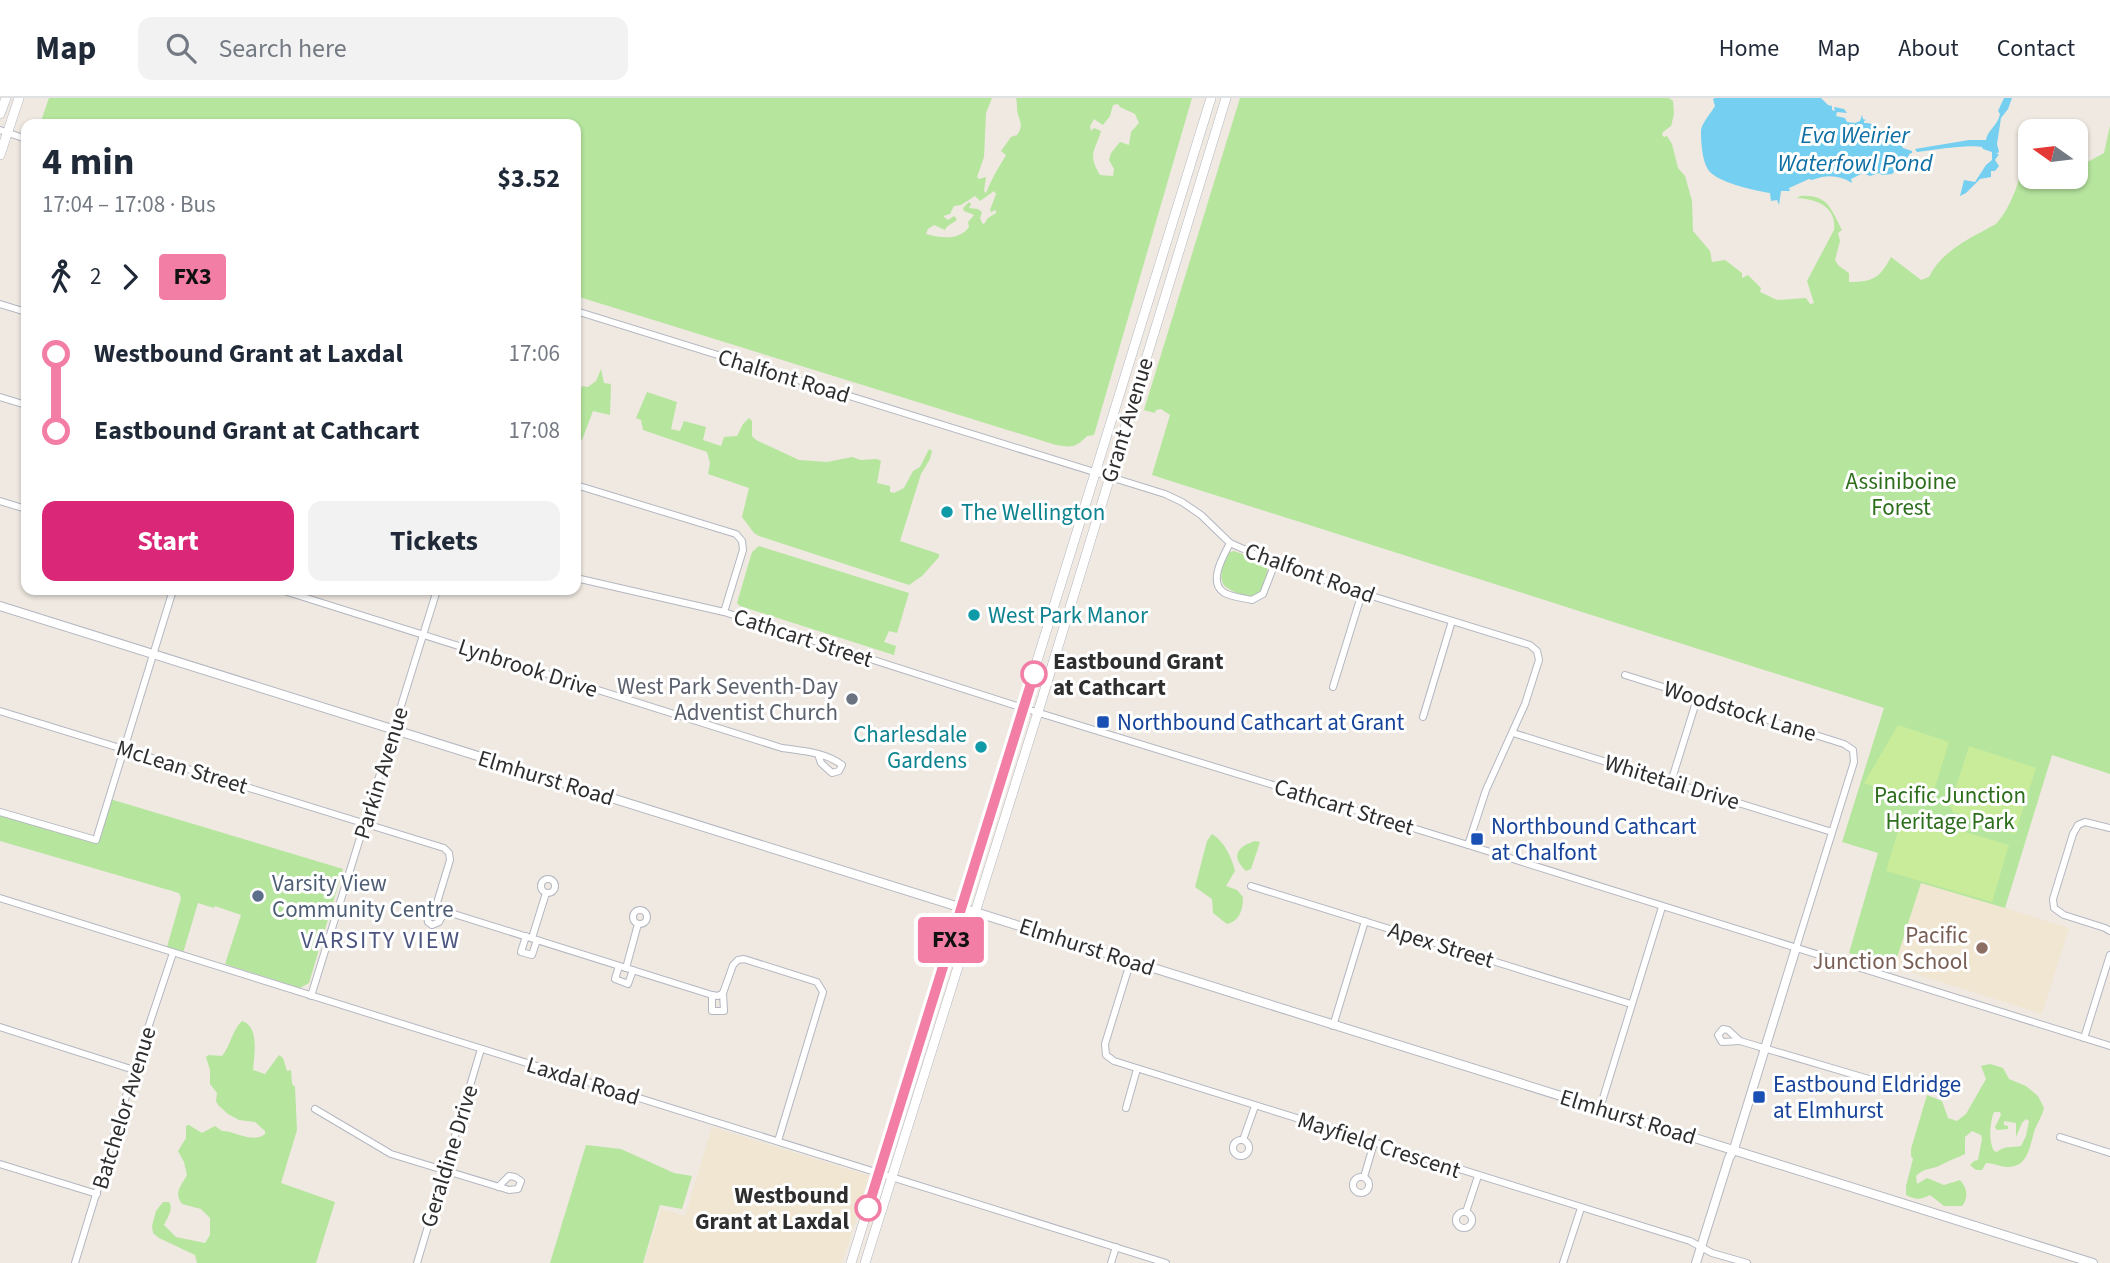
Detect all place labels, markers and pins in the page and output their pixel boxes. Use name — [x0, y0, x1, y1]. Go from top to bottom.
place label: The Wellington — [961, 496, 1105, 529]
marker: The Wellington — [939, 504, 955, 520]
place label: West Park Manor — [988, 599, 1149, 632]
marker: West Park Manor — [966, 607, 982, 623]
place label: Eastbound Grant at Cathcart — [1053, 645, 1224, 704]
marker: Eastbound Grant at Cathcart — [1021, 661, 1047, 687]
place label: West Park Seventh-Day Adventist Church — [617, 670, 838, 729]
marker: West Park Seventh-Day Adventist Church — [844, 691, 860, 707]
place label: Northbound Cathcart at Grant — [1117, 706, 1405, 739]
marker: Northbound Cathcart at Grant — [1095, 714, 1111, 730]
place label: Charlesdale Gardens — [853, 718, 967, 777]
marker: Charlesdale Gardens — [973, 739, 989, 755]
place label: Northbound Cathcart at Chalfont — [1491, 810, 1697, 869]
marker: Northbound Cathcart at Chalfont — [1469, 831, 1485, 847]
place label: Varsity View Community Centre — [272, 867, 454, 926]
marker: Varsity View Community Centre — [250, 888, 266, 904]
place label: Pacific Junction School — [1812, 919, 1968, 978]
marker: Pacific Junction School — [1974, 940, 1990, 956]
place label: Eastbound Eldridge at Elmhurst — [1773, 1068, 1961, 1127]
marker: Eastbound Eldridge at Elmhurst — [1751, 1089, 1767, 1105]
place label: Westbound Grant at Laxdal — [695, 1179, 849, 1238]
marker: Westbound Grant at Laxdal — [855, 1195, 881, 1221]

